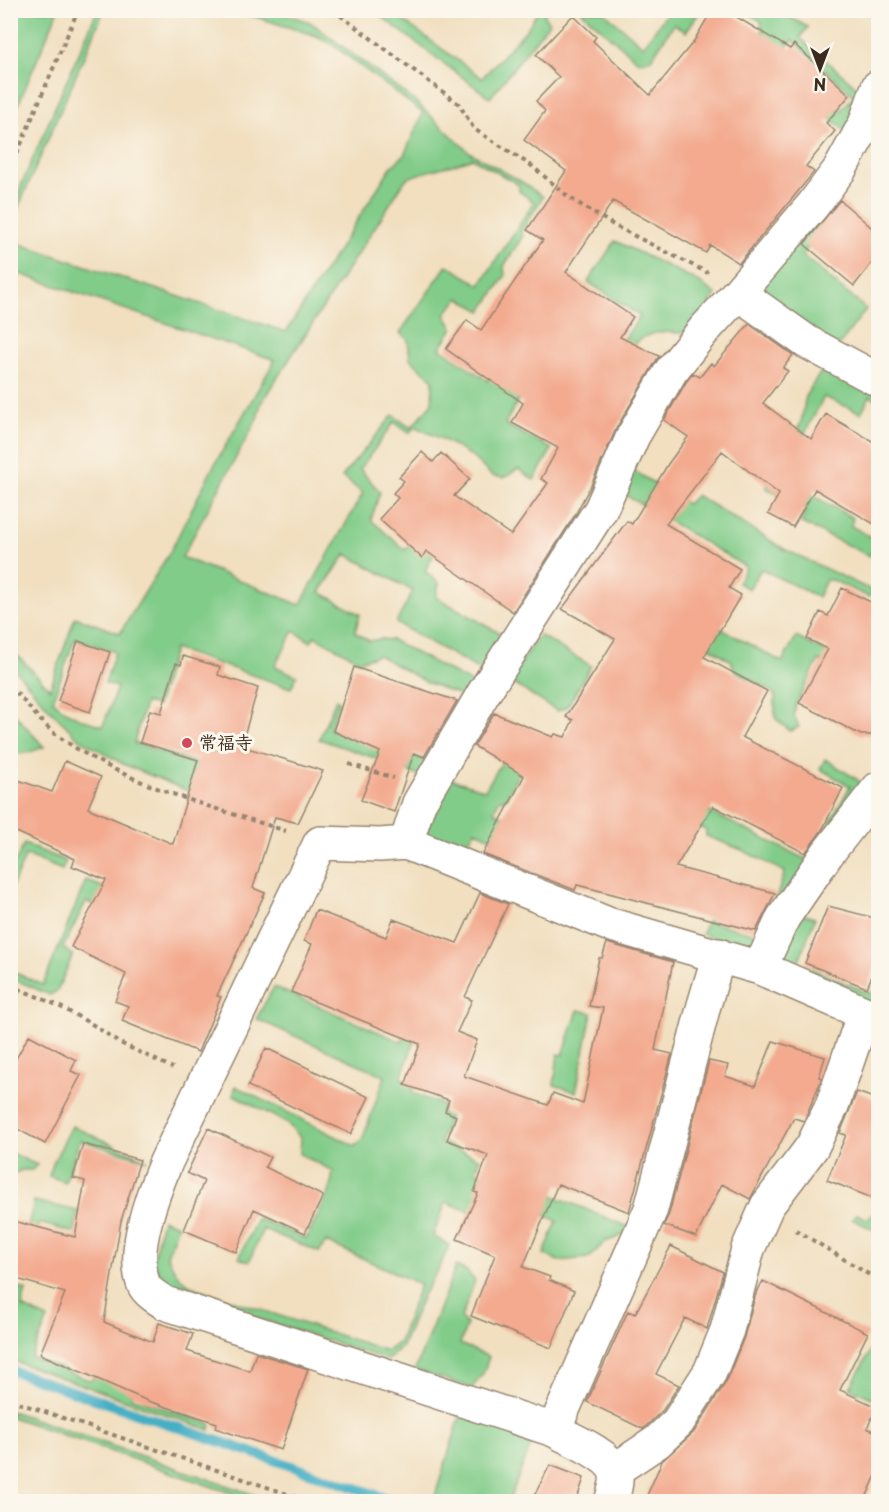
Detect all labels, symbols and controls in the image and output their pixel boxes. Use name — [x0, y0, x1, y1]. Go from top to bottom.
north arrow — [790, 39, 850, 99]
text: N — [814, 73, 826, 97]
place label: 常福寺 — [199, 728, 253, 755]
marker: 常福寺 — [180, 736, 194, 750]

